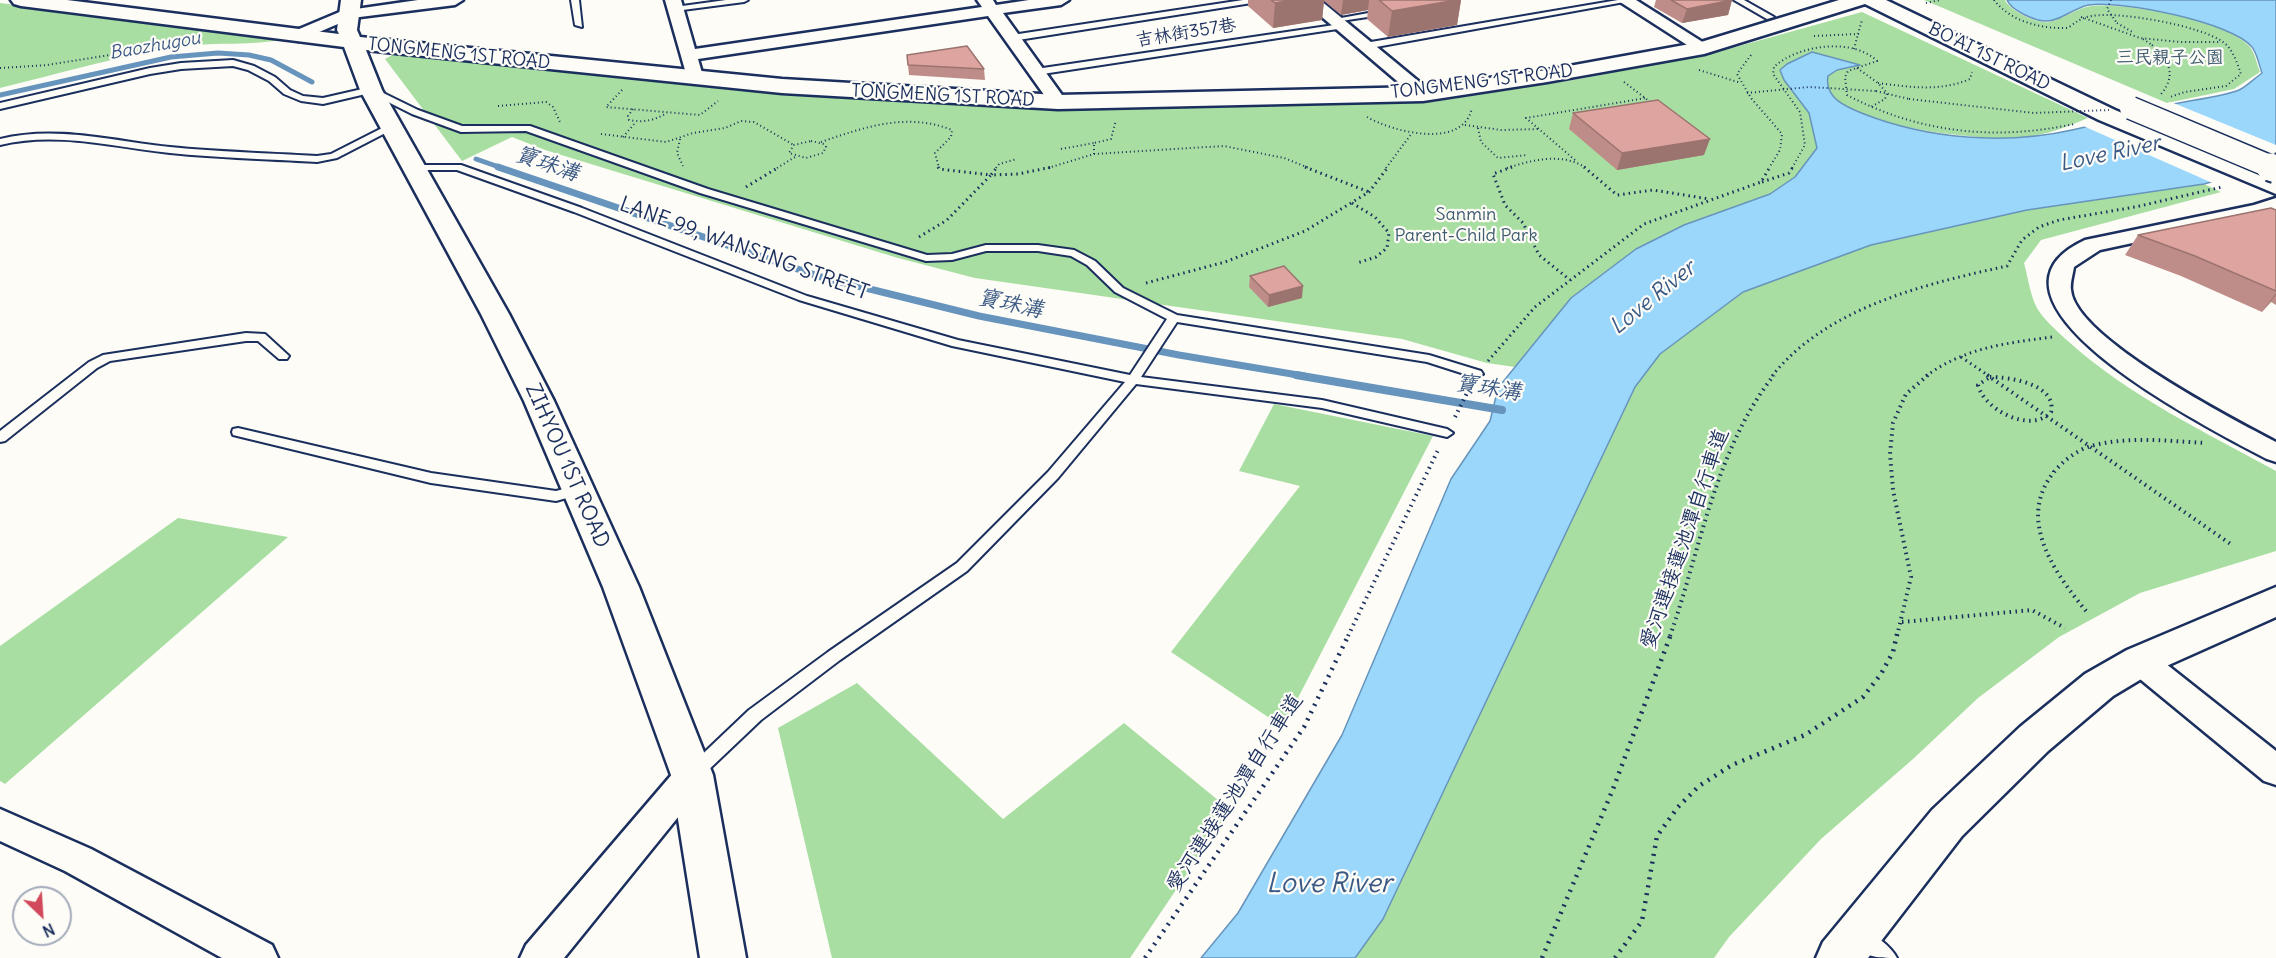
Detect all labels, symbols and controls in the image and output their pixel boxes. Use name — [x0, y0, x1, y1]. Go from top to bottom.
street label: 吉林街357巷 — [1134, 14, 1238, 52]
street label: BO'AI 1ST ROAD — [1925, 18, 2053, 96]
water label: Baozhugou — [108, 27, 202, 65]
street label: TONGMENG 1ST ROAD — [367, 34, 551, 74]
park label: 三民親子公園 — [2116, 47, 2224, 69]
street label: TONGMENG 1ST ROAD — [1390, 60, 1574, 104]
street label: TONGMENG 1ST ROAD — [851, 80, 1035, 112]
water label: Love River — [2057, 130, 2163, 178]
water label: 寶珠溝 — [512, 141, 582, 187]
street label: LANE 99, WANSING STREET — [616, 192, 872, 306]
park label: Sanmin Parent-Child Park — [1394, 204, 1538, 246]
water label: Love River — [1605, 256, 1701, 340]
water label: 寶珠溝 — [975, 284, 1045, 324]
water label: 寶珠溝 — [1453, 370, 1523, 406]
street label: ZIHYOU 1ST ROAD — [520, 380, 614, 552]
street label: 愛河連接蓮池潭自行車道 — [1635, 426, 1735, 652]
street label: 愛河連接蓮池潭自行車道 — [1162, 689, 1308, 897]
water label: Love River — [1266, 868, 1392, 900]
north arrow — [12, 886, 72, 946]
text: N — [40, 919, 58, 942]

